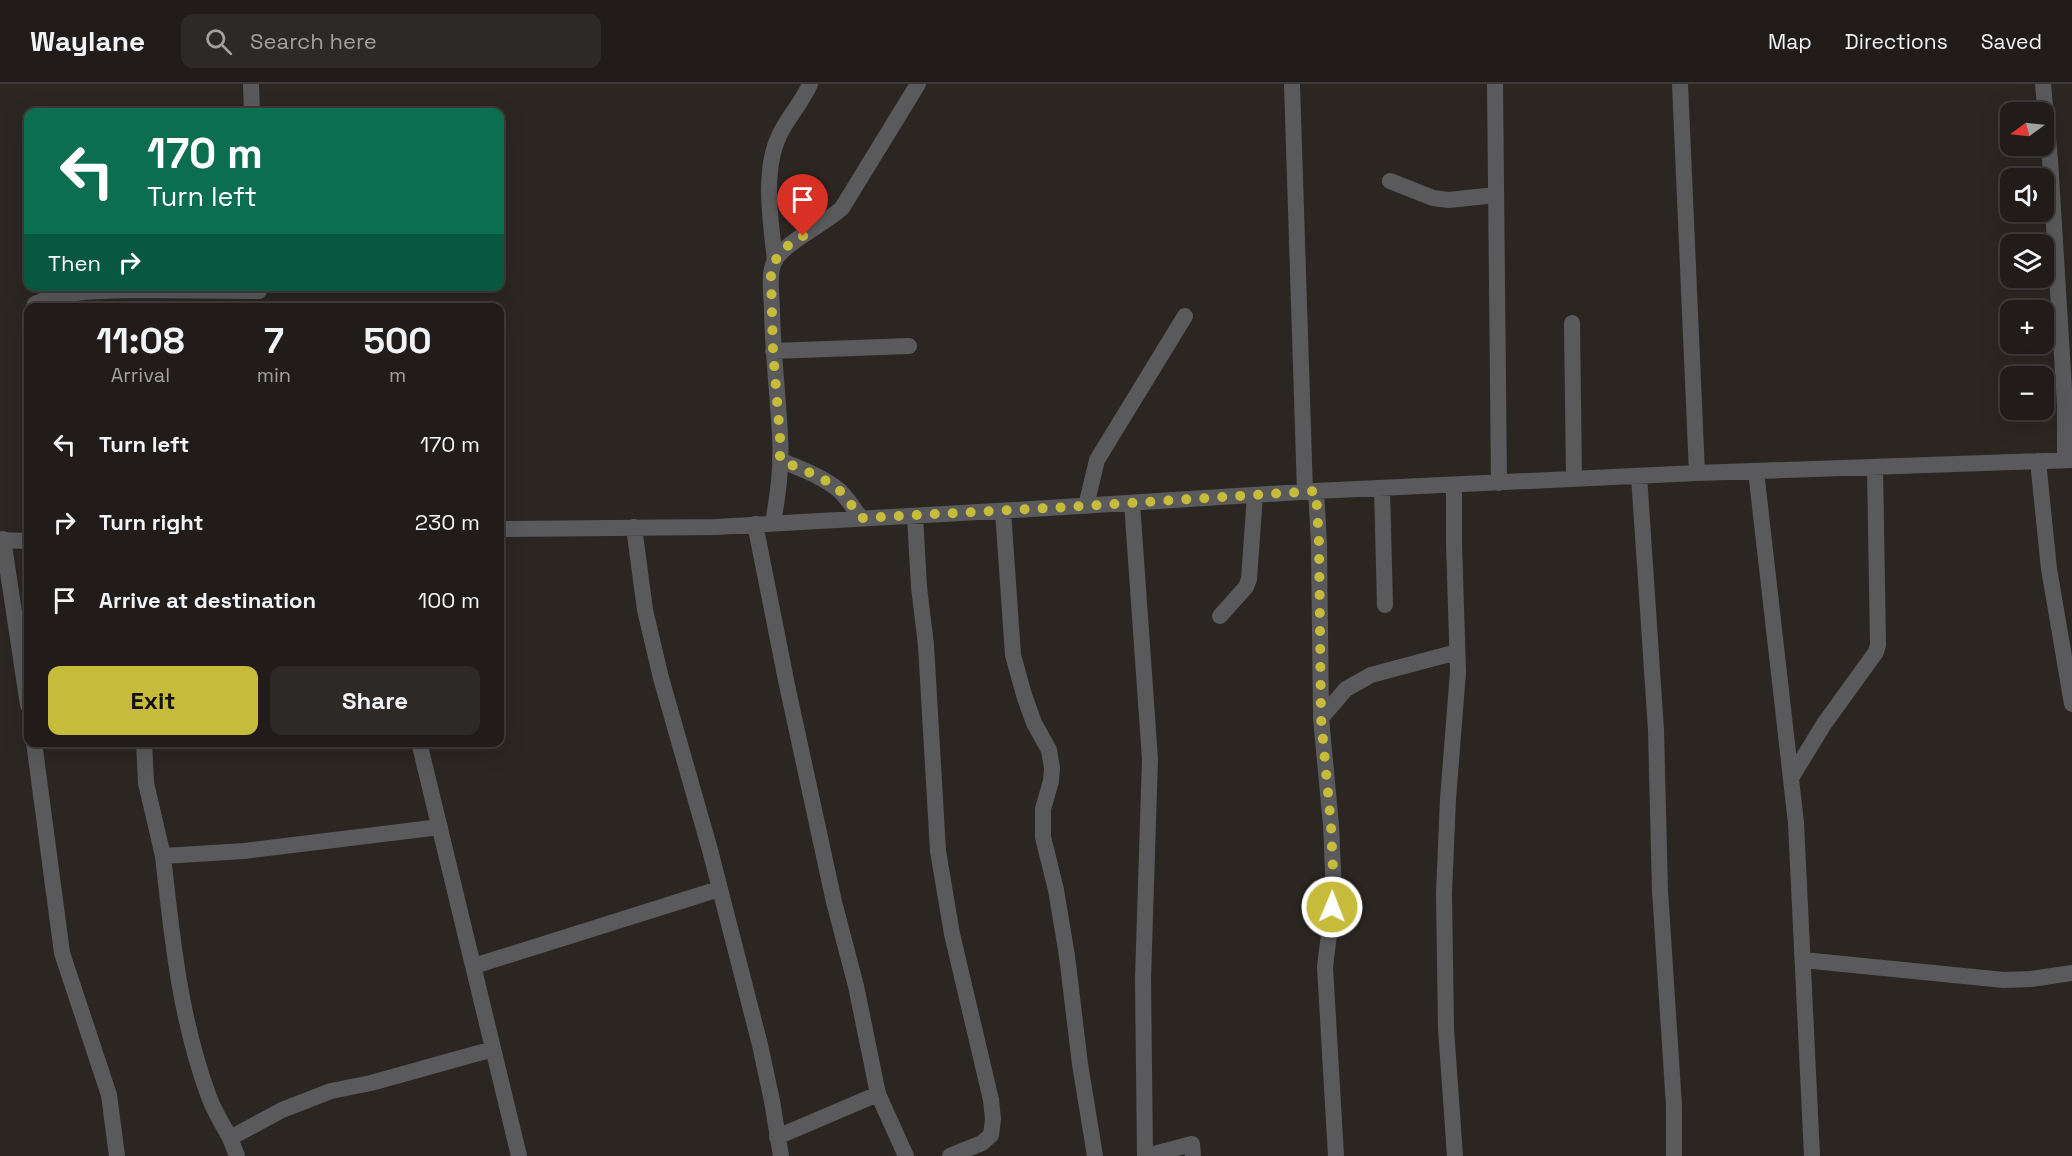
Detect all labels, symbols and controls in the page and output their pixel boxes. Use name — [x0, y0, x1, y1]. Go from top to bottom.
search box — [181, 14, 601, 68]
text: Waylane — [30, 23, 145, 59]
icon: search — [202, 25, 235, 58]
text: Search here — [250, 27, 377, 55]
text: Map — [1768, 28, 1812, 55]
text: Directions — [1845, 28, 1948, 55]
text: Saved — [1981, 28, 2042, 55]
north arrow — [2000, 102, 2054, 156]
map controls — [2000, 102, 2054, 420]
text: 170 m — [147, 127, 263, 180]
icon: left — [48, 132, 126, 210]
button: sound — [2000, 168, 2054, 222]
pin — [777, 174, 828, 236]
text: Turn left — [147, 179, 257, 214]
icon: arrive — [786, 183, 819, 216]
button: layers — [2000, 234, 2054, 288]
icon: right — [113, 246, 146, 279]
text: Then — [48, 249, 101, 277]
button: + — [2000, 300, 2054, 354]
text: 11:08 — [96, 318, 184, 364]
text: 7 — [264, 318, 284, 364]
text: 500 — [363, 318, 432, 364]
text: Arrival — [111, 362, 170, 388]
text: min — [257, 362, 291, 388]
text: m — [389, 362, 406, 388]
button: − — [2000, 366, 2054, 420]
icon: left — [48, 428, 81, 461]
text: Turn left — [99, 430, 189, 458]
text: 170 m — [420, 430, 480, 458]
icon: right — [48, 506, 81, 539]
text: Turn right — [99, 508, 204, 536]
text: 230 m — [415, 508, 480, 536]
icon: arrive — [48, 584, 81, 617]
text: Arrive at destination — [99, 586, 316, 614]
text: 100 m — [418, 586, 480, 614]
button: Exit — [48, 666, 258, 735]
button: Share — [270, 666, 480, 735]
position arrow — [1300, 875, 1364, 939]

